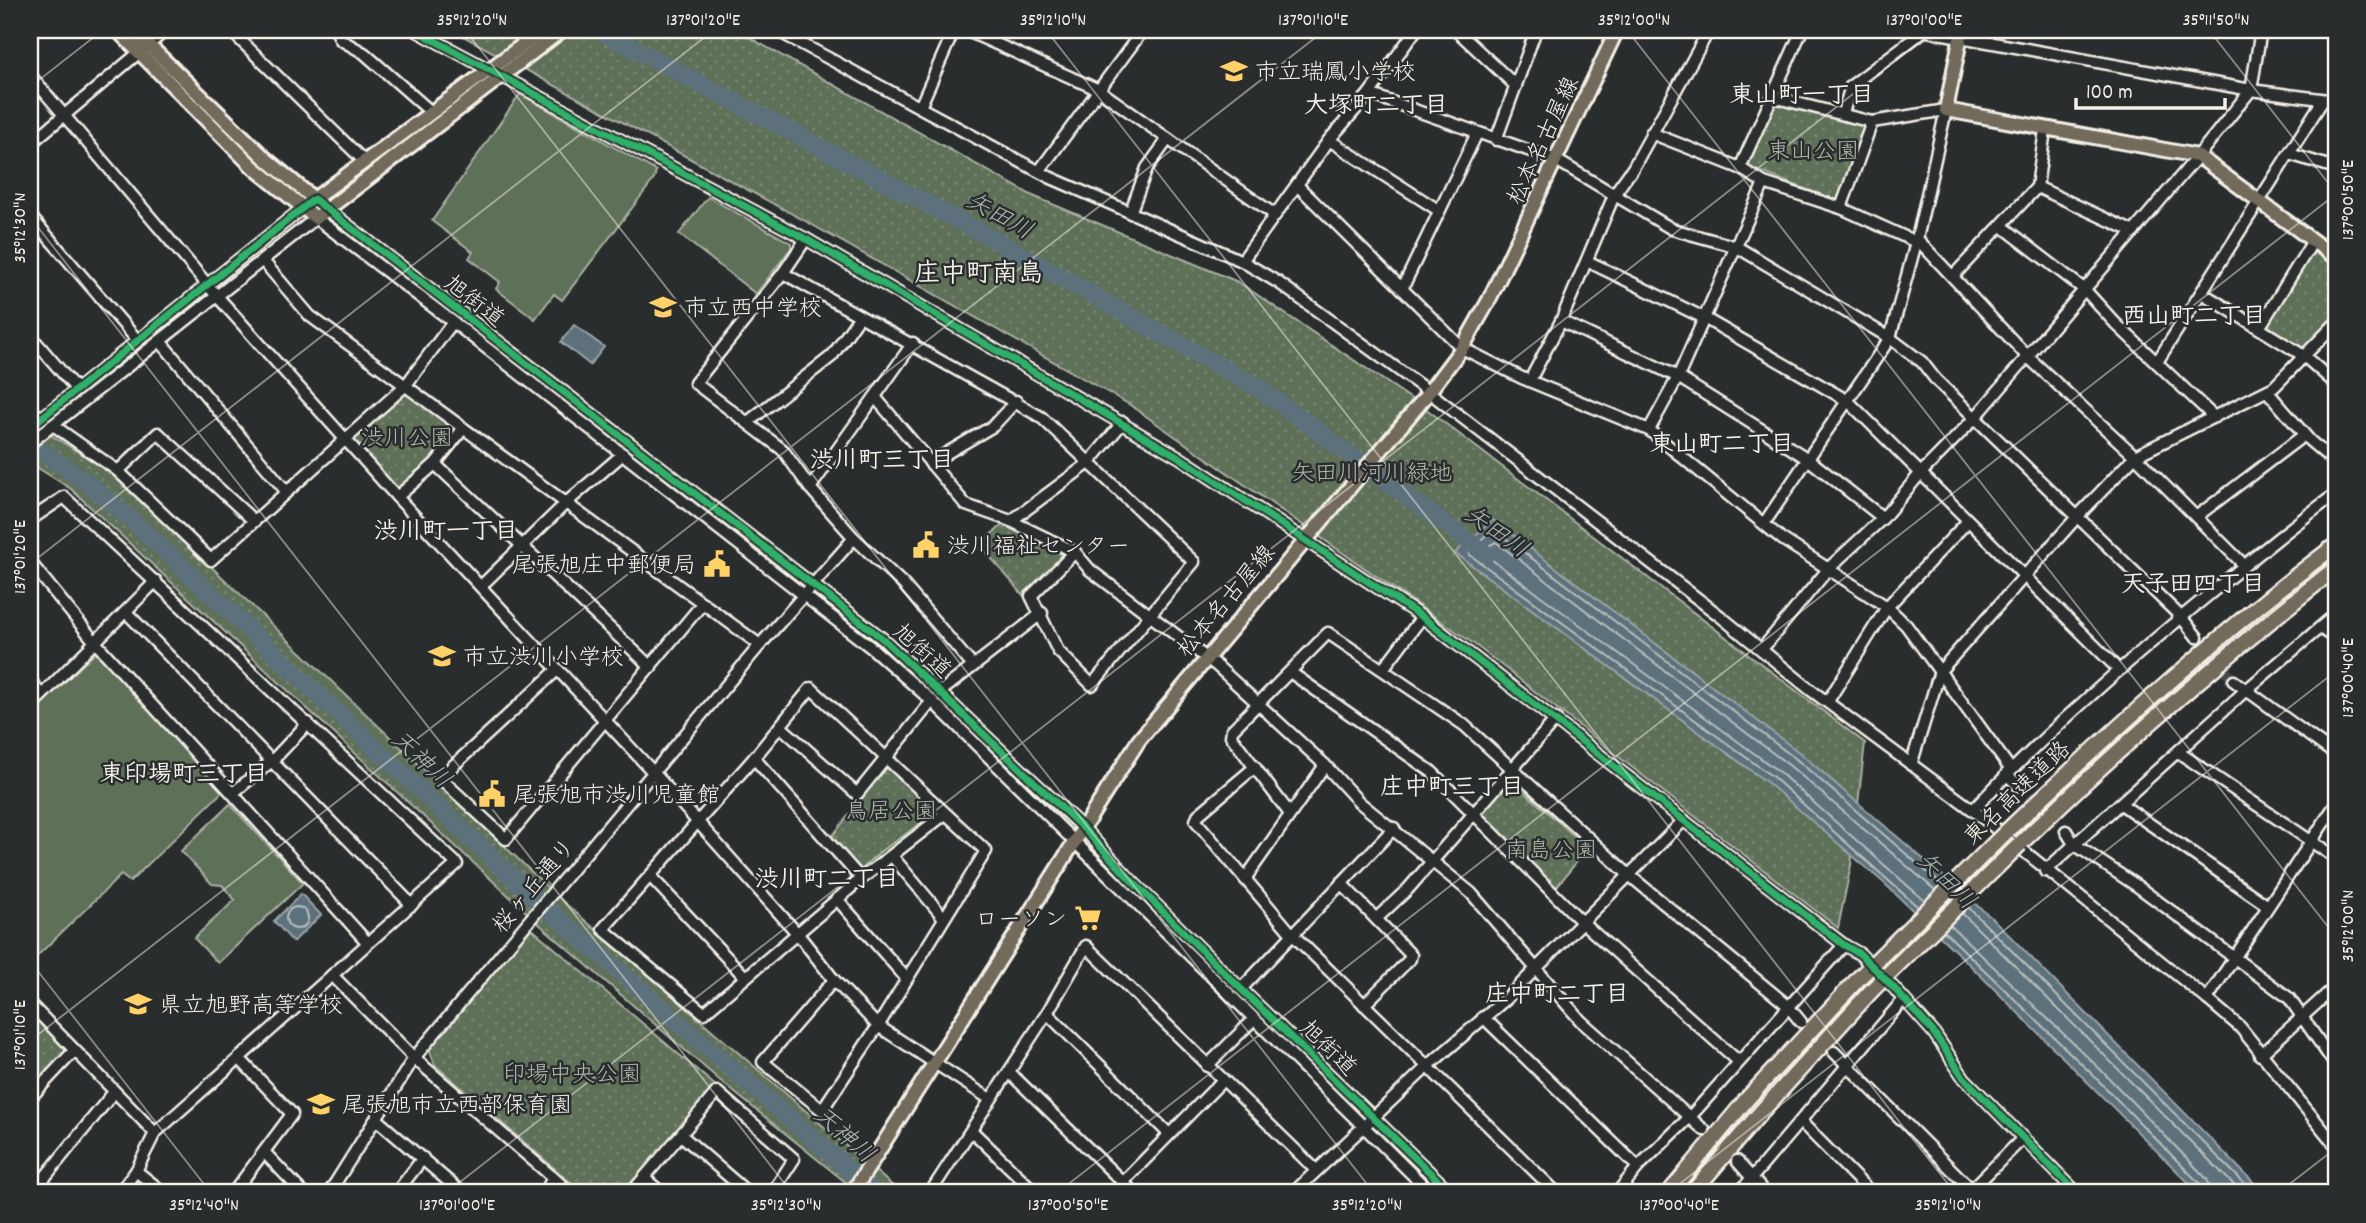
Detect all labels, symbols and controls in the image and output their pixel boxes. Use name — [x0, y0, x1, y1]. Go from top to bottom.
text: 35°12'20"N — [437, 9, 507, 34]
text: 137°01'20"E — [666, 9, 740, 34]
text: 35°12'10"N — [1020, 9, 1086, 34]
text: 137°01'10"E — [1278, 9, 1348, 34]
text: 35°12'00"N — [1598, 9, 1670, 34]
text: 137°01'00"E — [1886, 9, 1962, 34]
text: 35°11'50"N — [2183, 9, 2249, 34]
school or university icon: 市立瑞鳳小学校 — [1219, 56, 1249, 86]
place label: 市立瑞鳳小学校 — [1255, 58, 1416, 91]
scale bar — [2076, 66, 2224, 110]
street label: 松本名古屋線 — [1501, 72, 1589, 211]
text: 100 m — [2086, 79, 2133, 109]
district label: 東山町一丁目 — [1730, 80, 1874, 114]
district label: 大塚町二丁目 — [1304, 90, 1448, 124]
park label: 東山公園 — [1767, 137, 1859, 170]
text: 137°00'50"E — [2337, 160, 2362, 240]
water label: 矢田川 — [959, 185, 1038, 250]
text: 35°12'30"N — [9, 193, 34, 263]
district label: 庄中町南島 — [914, 257, 1044, 294]
street label: 旭街道 — [436, 269, 510, 337]
school or university icon: 市立西中学校 — [648, 292, 678, 322]
place label: 市立西中学校 — [684, 294, 822, 327]
district label: 西山町二丁目 — [2122, 301, 2266, 335]
park label: 渋川公園 — [361, 424, 453, 457]
district label: 東山町二丁目 — [1650, 429, 1794, 463]
district label: 渋川町三丁目 — [810, 445, 954, 479]
park label: 矢田川河川緑地 — [1292, 459, 1453, 492]
water label: 矢田川 — [1456, 499, 1535, 568]
district label: 渋川町一丁目 — [374, 516, 518, 550]
text: 137°01'20"E — [9, 520, 34, 594]
public building icon: 渋川福祉センター — [911, 530, 941, 560]
place label: 渋川福祉センター — [947, 532, 1130, 565]
street label: 松本名古屋線 — [1171, 539, 1285, 666]
public building icon: 尾張旭庄中郵便局 — [702, 549, 732, 579]
place label: 尾張旭庄中郵便局 — [512, 551, 696, 584]
district label: 天子田四丁目 — [2121, 569, 2265, 603]
street label: 旭街道 — [884, 617, 957, 688]
text: 137°00'40"E — [2337, 638, 2362, 718]
school or university icon: 市立渋川小学校 — [427, 641, 457, 671]
place label: 市立渋川小学校 — [463, 643, 624, 676]
water label: 天神川 — [382, 724, 458, 798]
street label: 東名高速道路 — [1957, 735, 2080, 854]
district label: 東印場町三丁目 — [100, 759, 268, 793]
district label: 庄中町三丁目 — [1380, 772, 1524, 806]
public building icon: 尾張旭市渋川児童館 — [477, 779, 507, 809]
place label: 尾張旭市渋川児童館 — [513, 781, 720, 814]
park label: 鳥居公園 — [845, 797, 937, 830]
street label: 桜ヶ丘通り — [486, 833, 585, 942]
park label: 南島公園 — [1505, 836, 1597, 869]
water label: 矢田川 — [1907, 845, 1983, 919]
district label: 渋川町二丁目 — [755, 864, 899, 898]
text: 35°12'00"N — [2337, 890, 2362, 962]
supermarket icon: ローソン — [1073, 903, 1103, 933]
place label: ローソン — [975, 905, 1067, 938]
district label: 庄中町二丁目 — [1485, 979, 1629, 1013]
school or university icon: 県立旭野高等学校 — [123, 989, 153, 1019]
place label: 県立旭野高等学校 — [159, 991, 343, 1024]
text: 137°01'10"E — [9, 1000, 34, 1070]
street label: 旭街道 — [1290, 1014, 1363, 1085]
park label: 印場中央公園 — [503, 1060, 641, 1093]
school or university icon: 尾張旭市立西部保育園 — [306, 1089, 336, 1119]
place label: 尾張旭市立西部保育園 — [342, 1091, 572, 1124]
water label: 天神川 — [805, 1100, 881, 1173]
text: 35°12'40"N — [169, 1194, 239, 1219]
text: 137°01'00"E — [419, 1194, 495, 1219]
text: 35°12'30"N — [751, 1194, 821, 1219]
text: 137°00'50"E — [1028, 1194, 1108, 1219]
text: 35°12'20"N — [1332, 1194, 1402, 1219]
text: 137°00'40"E — [1639, 1194, 1719, 1219]
text: 35°12'10"N — [1915, 1194, 1981, 1219]

